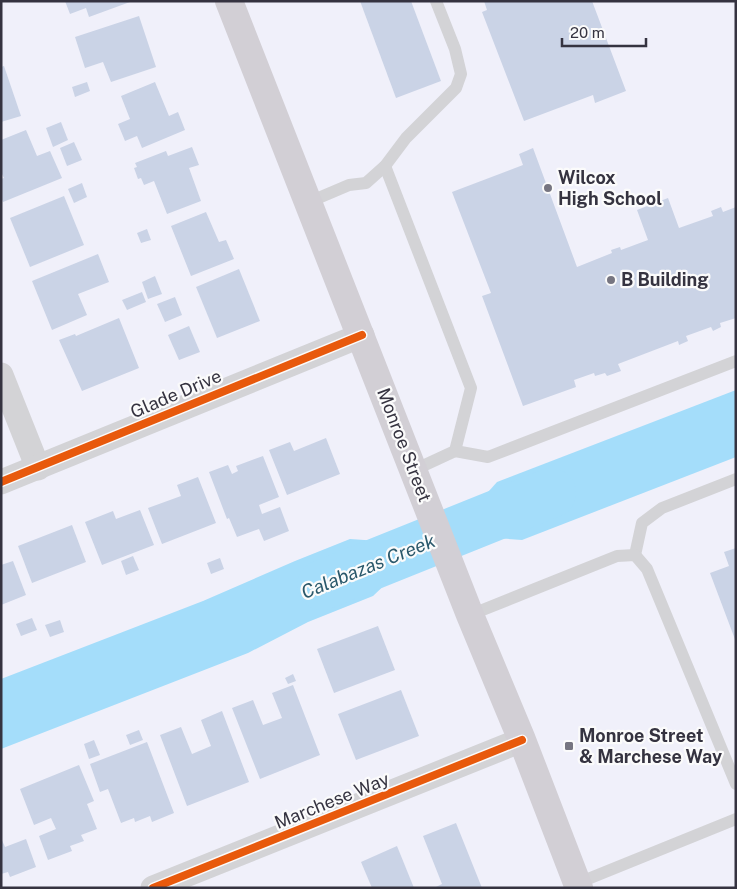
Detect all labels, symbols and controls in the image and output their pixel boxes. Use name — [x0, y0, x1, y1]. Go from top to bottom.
scale bar — [562, 15, 646, 47]
text: 20 m — [570, 24, 605, 41]
place label: Wilcox High School — [558, 167, 662, 209]
marker: Wilcox High School — [542, 182, 554, 194]
place label: B Building — [621, 269, 709, 290]
marker: B Building — [605, 274, 617, 286]
street label: Glade Drive — [127, 365, 224, 422]
street label: Monroe Street — [373, 385, 436, 505]
water label: Calabazas Creek — [298, 529, 439, 603]
place label: Monroe Street & Marchese Way — [579, 725, 722, 767]
marker: Monroe Street & Marchese Way — [563, 740, 575, 752]
street label: Marchese Way — [271, 768, 393, 833]

